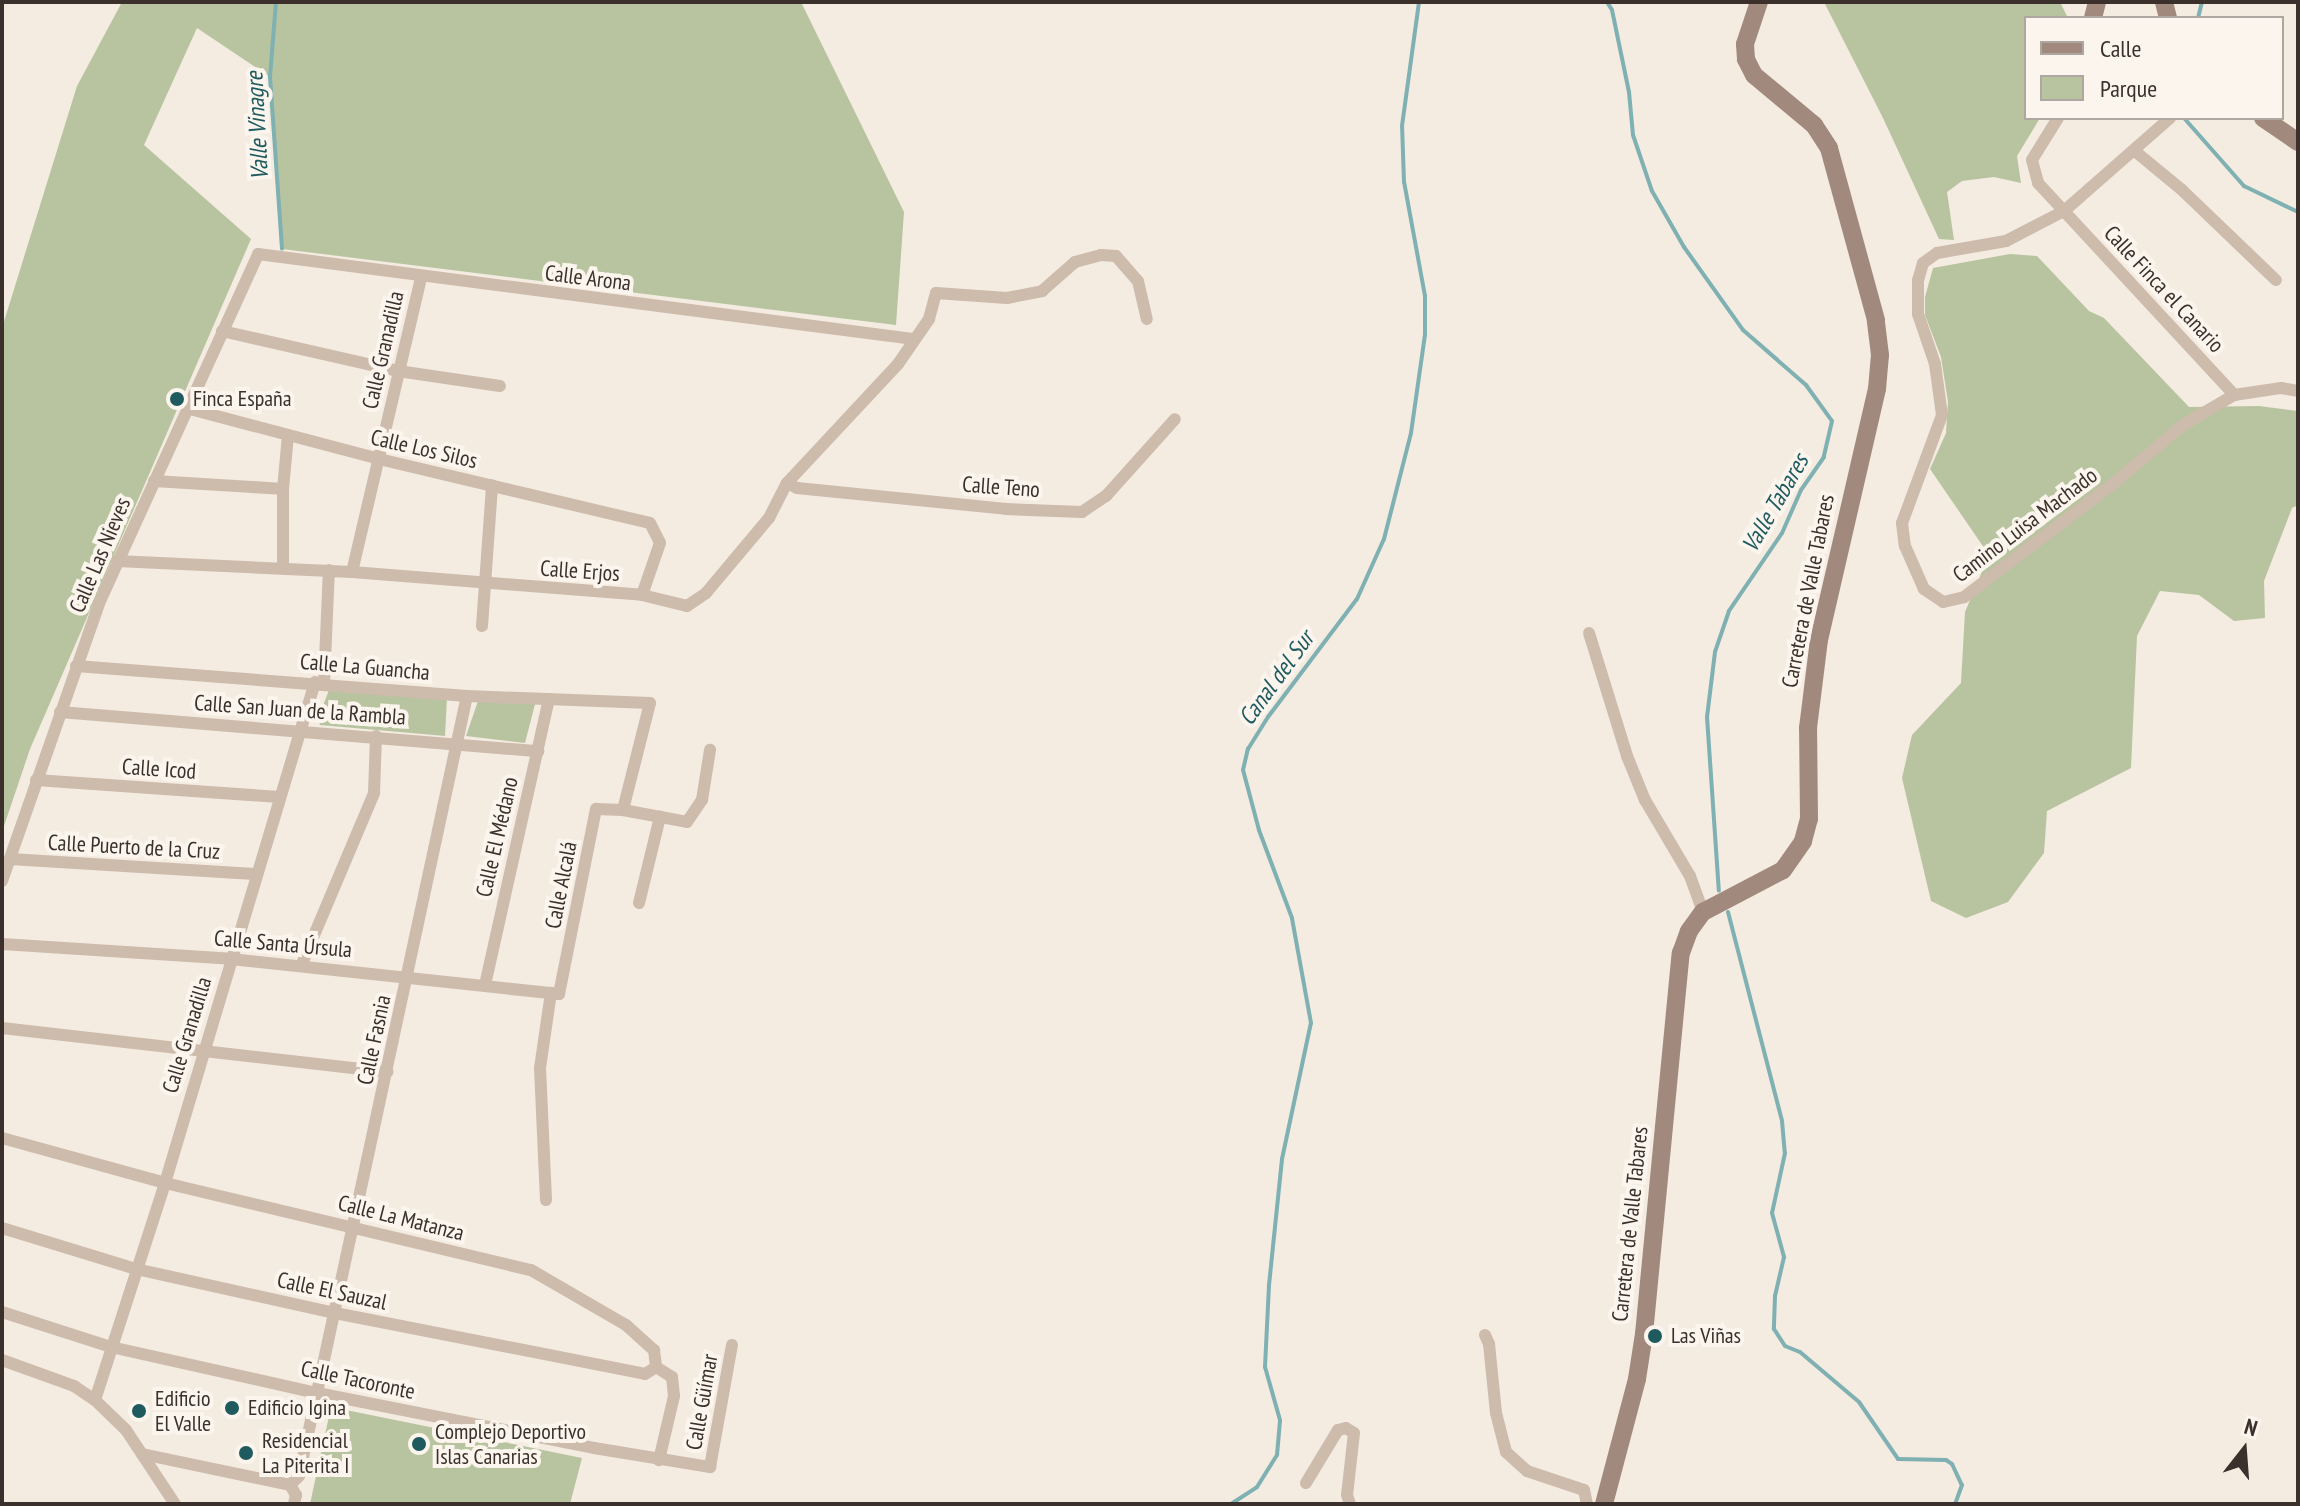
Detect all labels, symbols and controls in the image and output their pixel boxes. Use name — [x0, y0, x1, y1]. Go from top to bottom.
legend — [2024, 16, 2284, 120]
text: Calle — [2100, 33, 2141, 64]
water label: Valle Vinagre — [240, 71, 274, 181]
text: Parque — [2100, 73, 2157, 104]
street label: Calle Finca el Canario — [2099, 220, 2229, 358]
street label: Calle Arona — [543, 260, 633, 296]
street label: Calle Granadilla — [357, 289, 409, 411]
place label: Finca España — [193, 386, 292, 412]
marker: Finca España — [168, 390, 186, 408]
street label: Calle Los Silos — [368, 424, 480, 474]
water label: Valle Tabares — [1735, 449, 1815, 557]
street label: Camino Luisa Machado — [1948, 462, 2102, 588]
street label: Calle Teno — [961, 471, 1041, 503]
street label: Carretera de Valle Tabares — [1776, 492, 1840, 690]
street label: Calle Las Nieves — [64, 493, 136, 617]
street label: Calle Erjos — [539, 555, 621, 587]
water label: Canal del Sur — [1232, 625, 1320, 731]
street label: Calle La Guancha — [299, 648, 431, 686]
street label: Calle San Juan de la Rambla — [193, 689, 407, 731]
street label: Calle Icod — [121, 753, 197, 785]
street label: Calle El Médano — [470, 774, 524, 900]
street label: Calle Puerto de la Cruz — [47, 829, 221, 865]
street label: Calle Alcalá — [540, 839, 582, 931]
street label: Calle Santa Úrsula — [213, 925, 353, 963]
street label: Calle Granadilla — [157, 974, 217, 1096]
street label: Calle Fasnia — [352, 993, 396, 1087]
street label: Carretera de Valle Tabares — [1607, 1125, 1653, 1323]
street label: Calle La Matanza — [335, 1190, 467, 1246]
street label: Calle El Sauzal — [275, 1267, 389, 1315]
place label: Las Viñas — [1671, 1323, 1742, 1349]
marker: Las Viñas — [1646, 1327, 1664, 1345]
street label: Calle Güímar — [681, 1352, 723, 1452]
street label: Calle Tacoronte — [298, 1355, 418, 1405]
place label: Edificio El Valle — [155, 1385, 212, 1436]
place label: Edificio Igina — [248, 1395, 346, 1421]
marker: Edificio Igina — [223, 1399, 241, 1417]
marker: Edificio El Valle — [130, 1402, 148, 1420]
north arrow — [2204, 1410, 2284, 1490]
text: N — [2241, 1412, 2261, 1442]
place label: Complejo Deportivo Islas Canarias — [435, 1418, 586, 1470]
place label: Residencial La Piterita I — [262, 1427, 349, 1478]
marker: Complejo Deportivo Islas Canarias — [410, 1435, 428, 1453]
marker: Residencial La Piterita I — [237, 1444, 255, 1462]

